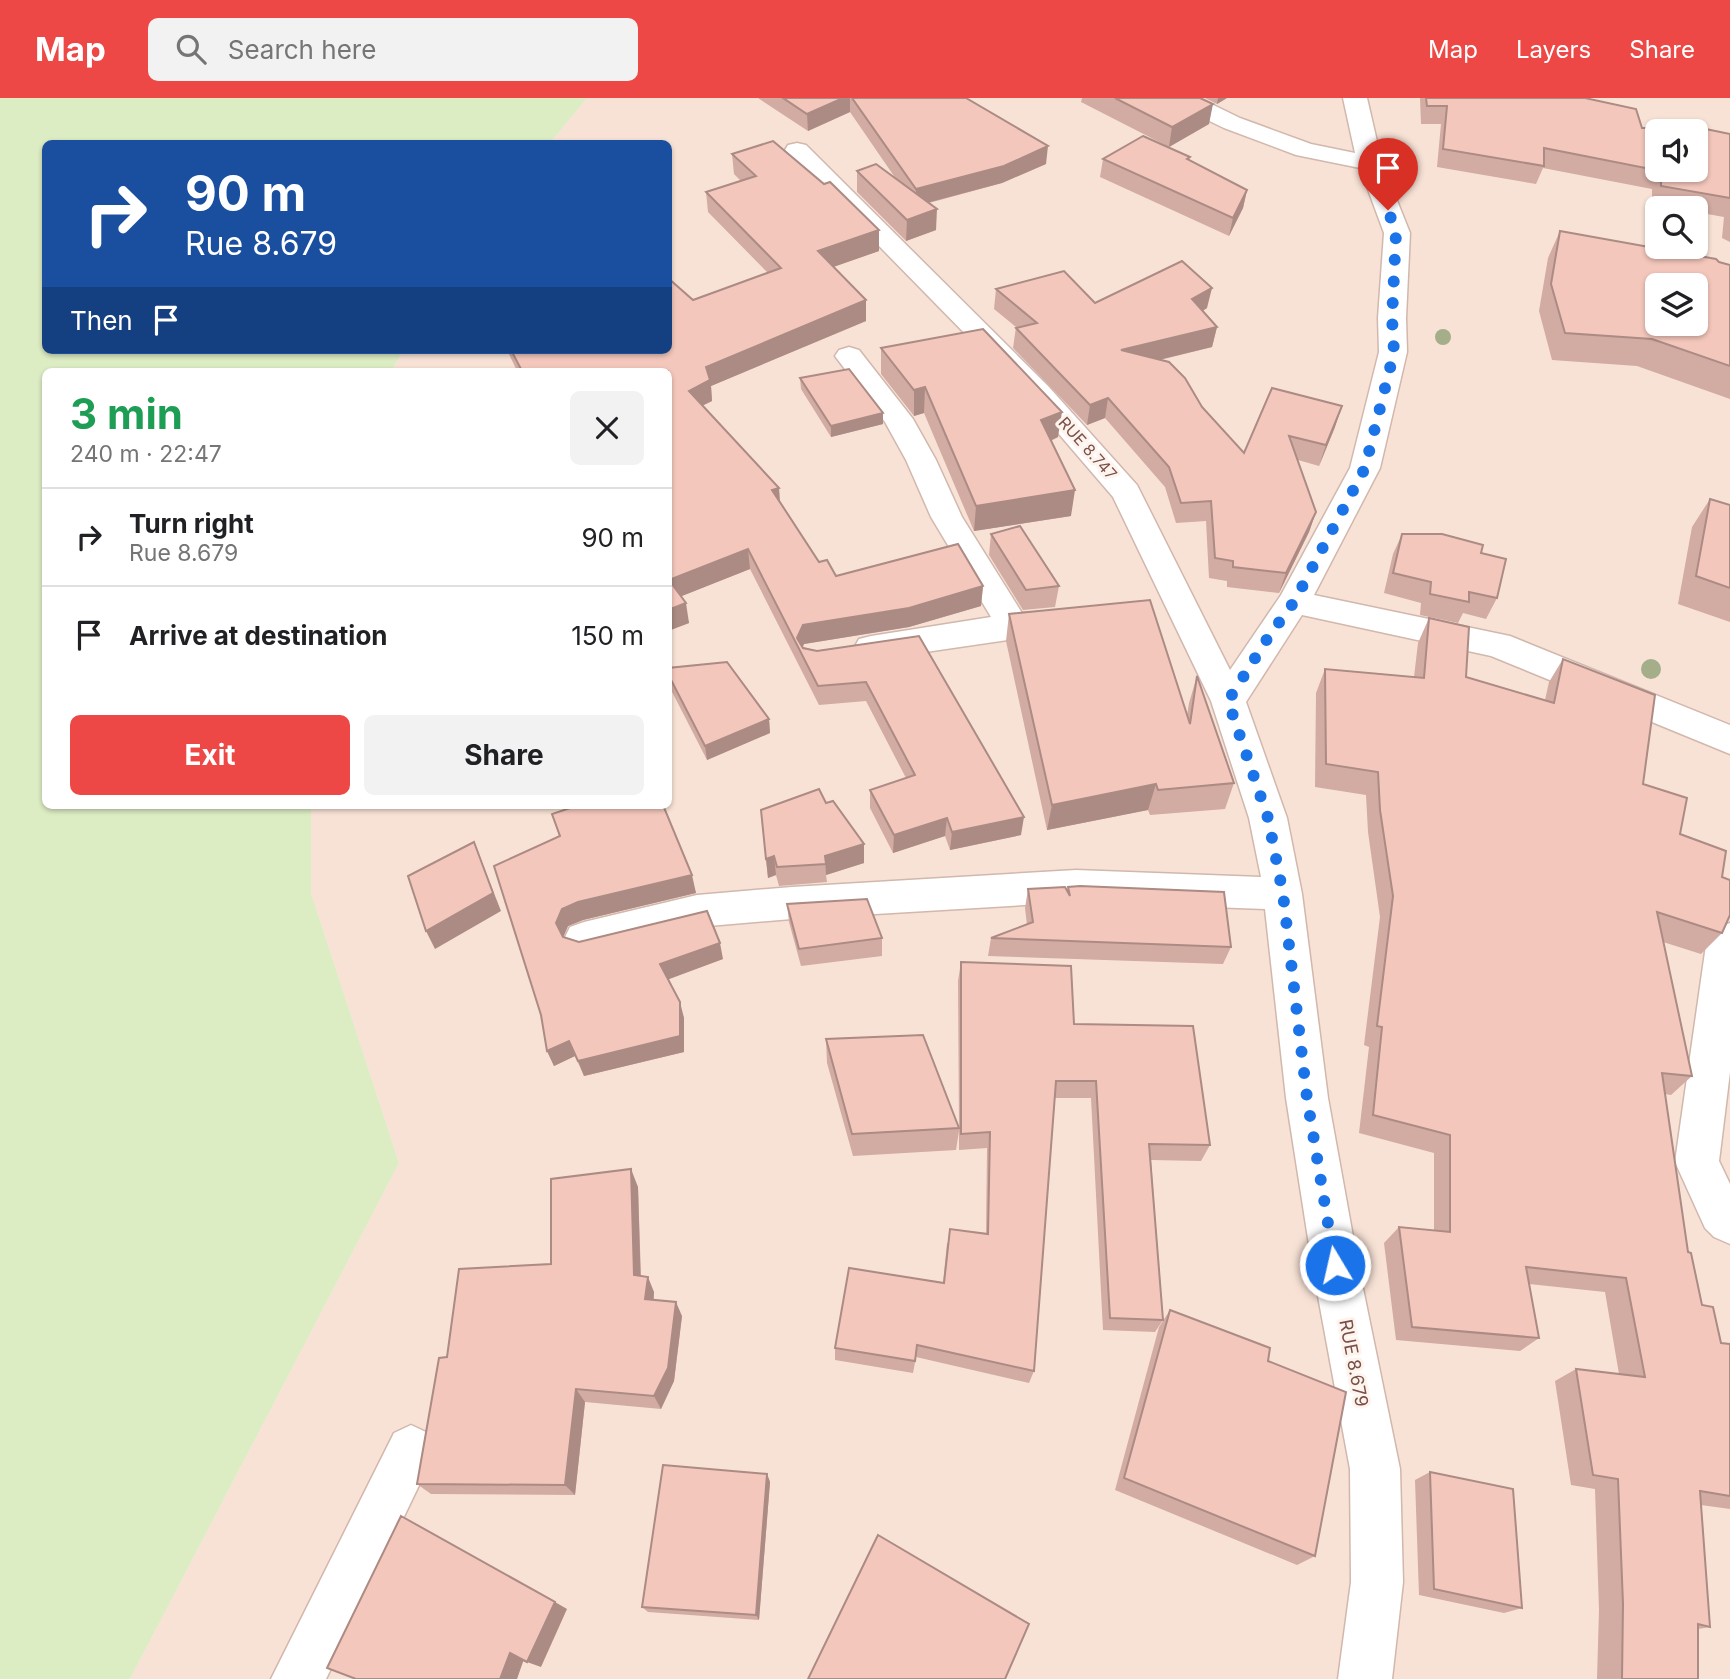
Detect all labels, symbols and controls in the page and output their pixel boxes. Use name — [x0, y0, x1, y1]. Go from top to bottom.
search box — [148, 18, 638, 81]
text: Map — [35, 29, 106, 69]
icon: search — [172, 30, 210, 68]
text: Search here — [228, 34, 376, 65]
text: Map — [1428, 35, 1478, 64]
text: Layers — [1516, 35, 1591, 64]
text: Share — [1629, 35, 1695, 64]
map controls — [1645, 119, 1708, 336]
button: sound — [1645, 119, 1708, 182]
pin — [1358, 138, 1418, 210]
icon: arrive — [1369, 149, 1407, 187]
text: 90 m — [185, 164, 306, 223]
icon: right — [70, 168, 161, 259]
button: search — [1645, 196, 1708, 259]
text: Rue 8.679 — [185, 224, 337, 263]
button: layers — [1645, 273, 1708, 336]
icon: arrive — [147, 301, 185, 339]
text: Then — [70, 305, 133, 336]
text: 3 min — [70, 388, 183, 439]
button: close — [570, 391, 644, 465]
street label: RUE 8.747 — [1055, 412, 1121, 484]
text: 240 m · 22:47 — [70, 440, 222, 468]
text: Turn right — [129, 508, 254, 539]
icon: right — [70, 518, 108, 556]
text: 90 m — [581, 522, 644, 553]
text: Rue 8.679 — [129, 539, 238, 567]
icon: arrive — [70, 616, 108, 654]
text: Arrive at destination — [129, 620, 388, 651]
text: 150 m — [571, 620, 644, 651]
button: Exit — [70, 715, 350, 795]
button: Share — [364, 715, 644, 795]
position arrow — [1298, 1228, 1372, 1302]
street label: RUE 8.679 — [1335, 1317, 1373, 1409]

